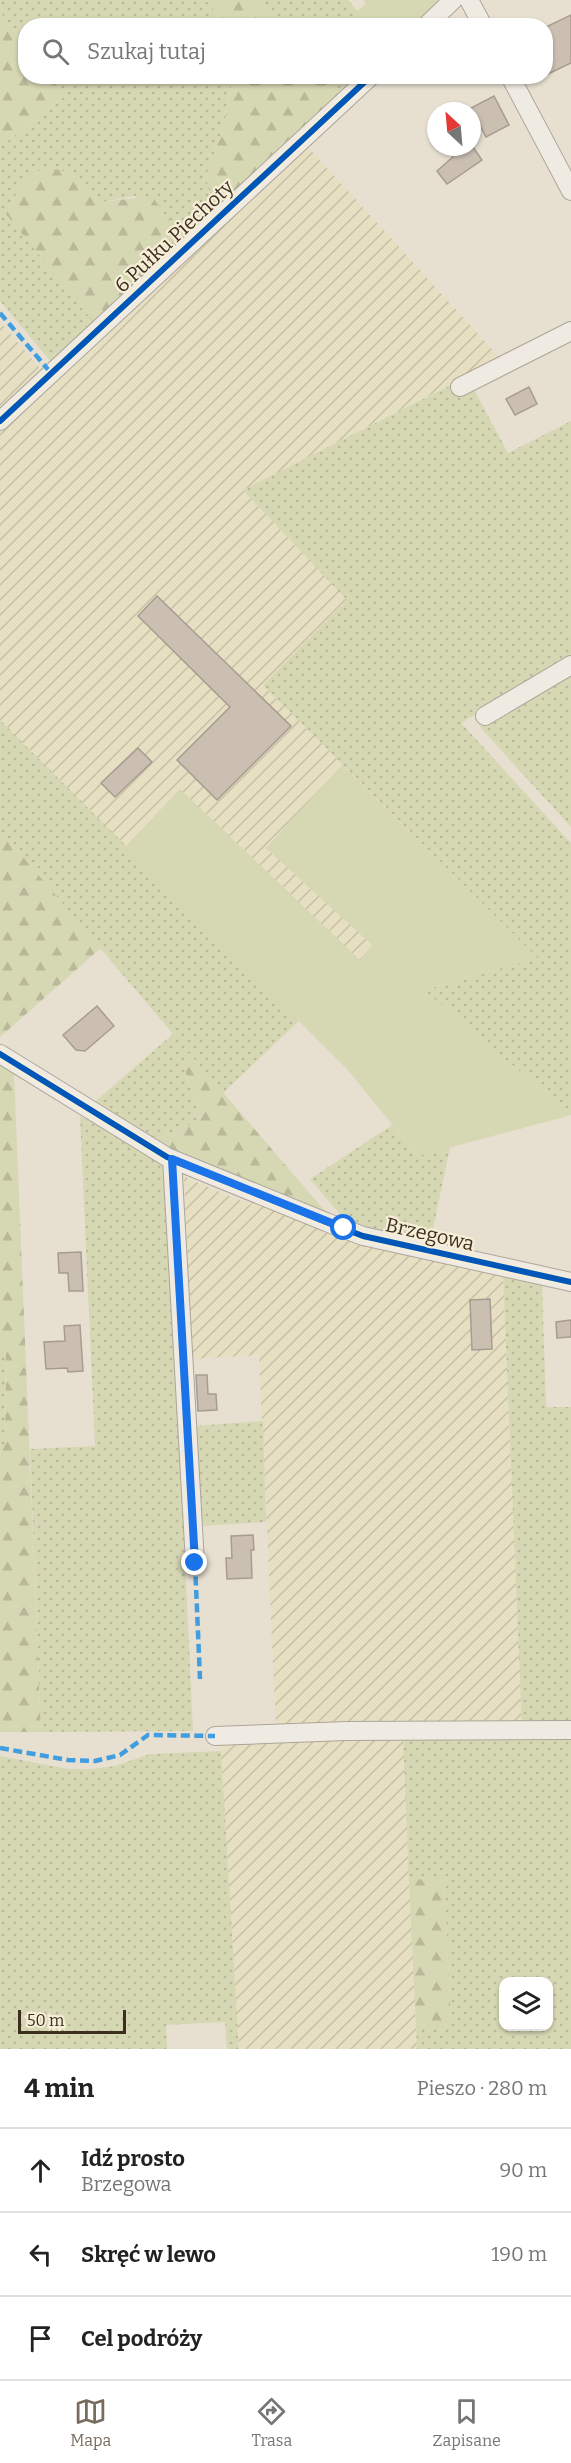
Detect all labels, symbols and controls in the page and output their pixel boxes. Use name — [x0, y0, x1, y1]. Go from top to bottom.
search box — [18, 18, 553, 84]
icon: search — [39, 35, 72, 68]
text: Szukaj tutaj — [87, 38, 206, 65]
north arrow — [427, 102, 481, 156]
street label: 6 Pułku Piechoty — [109, 174, 239, 297]
street label: Brzegowa — [383, 1212, 477, 1256]
route start — [330, 1214, 356, 1240]
route end — [181, 1549, 207, 1575]
map controls — [499, 1977, 553, 2031]
button: layers — [499, 1977, 553, 2031]
scale bar — [18, 2007, 126, 2034]
text: 50 m — [27, 2011, 64, 2030]
text: 4 min — [24, 2073, 94, 2104]
text: Pieszo · 280 m — [417, 2076, 547, 2100]
text: Idź prosto — [81, 2145, 185, 2172]
icon: ahead — [24, 2154, 57, 2187]
text: 90 m — [499, 2158, 547, 2182]
text: Brzegowa — [81, 2172, 171, 2196]
icon: left — [24, 2238, 57, 2271]
text: Skręć w lewo — [81, 2241, 216, 2268]
text: 190 m — [491, 2242, 547, 2266]
icon: arrive — [24, 2322, 57, 2355]
text: Cel podróży — [81, 2325, 202, 2352]
tab: Mapa — [70, 2395, 111, 2450]
tab: Trasa — [252, 2395, 292, 2450]
tab: Zapisane — [433, 2395, 501, 2450]

